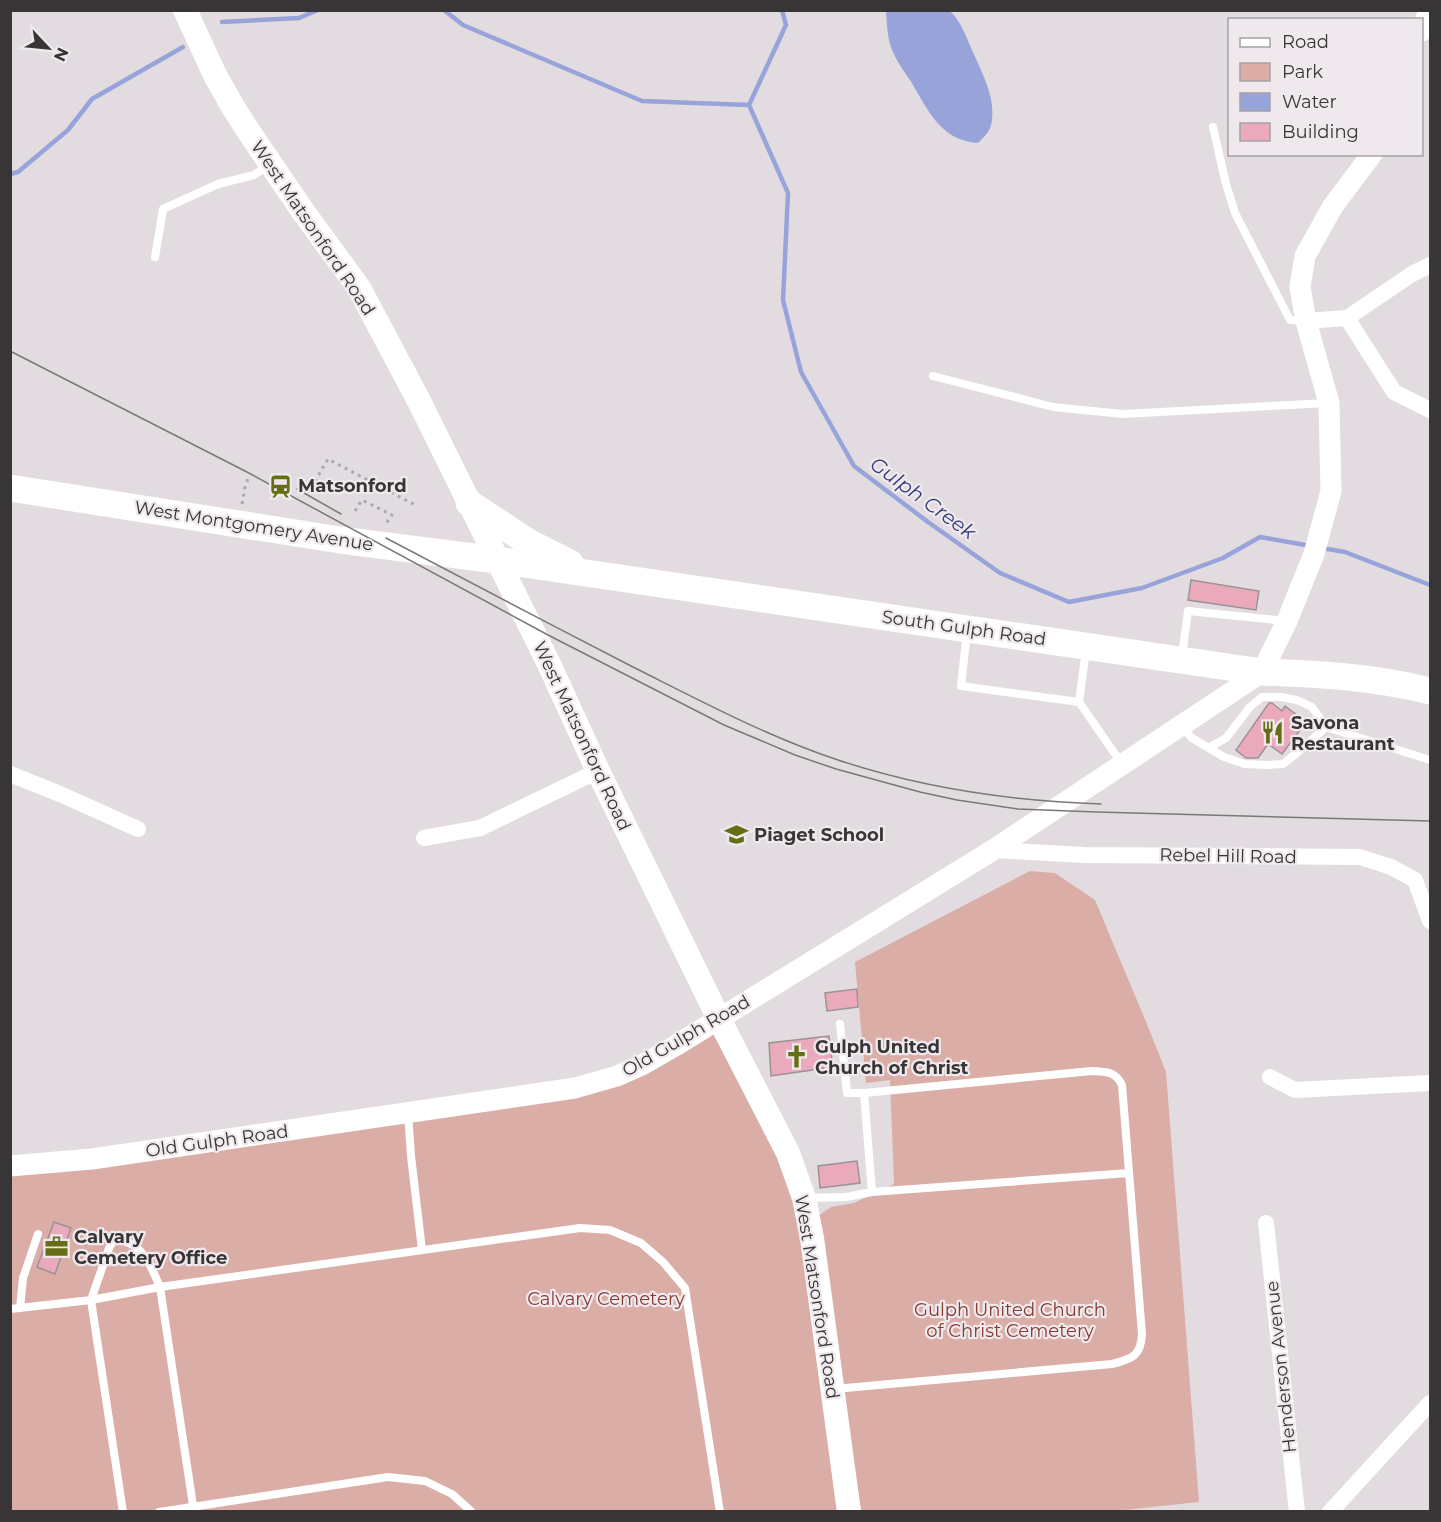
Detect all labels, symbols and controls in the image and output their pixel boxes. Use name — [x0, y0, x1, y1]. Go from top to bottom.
north arrow — [18, 18, 78, 78]
legend — [1228, 18, 1423, 156]
text: Road — [1282, 31, 1329, 53]
text: N — [50, 44, 72, 64]
text: Park — [1282, 61, 1323, 83]
text: Water — [1282, 91, 1337, 113]
text: Building — [1282, 121, 1359, 143]
street label: West Matsonford Road — [246, 136, 380, 320]
water label: Gulph Creek — [865, 452, 981, 545]
station icon: Matsonford — [267, 473, 293, 499]
place label: Matsonford — [298, 475, 407, 497]
street label: West Montgomery Avenue — [133, 496, 375, 556]
street label: South Gulph Road — [880, 606, 1048, 650]
street label: West Matsonford Road — [528, 638, 636, 834]
place label: Savona Restaurant — [1291, 712, 1395, 755]
restaurant icon: Savona Restaurant — [1260, 720, 1286, 746]
school or university icon: Piaget School — [723, 822, 749, 848]
place label: Piaget School — [754, 824, 884, 846]
street label: Rebel Hill Road — [1159, 844, 1297, 868]
street label: Old Gulph Road — [618, 991, 754, 1081]
place label: Gulph United Church of Christ — [815, 1036, 969, 1079]
church icon: Gulph United Church of Christ — [784, 1044, 810, 1070]
street label: Old Gulph Road — [144, 1120, 290, 1162]
street label: West Matsonford Road — [790, 1193, 844, 1401]
place label: Calvary Cemetery Office — [74, 1226, 227, 1269]
office icon: Calvary Cemetery Office — [43, 1234, 69, 1260]
street label: Henderson Avenue — [1261, 1280, 1301, 1454]
park label: Calvary Cemetery — [527, 1288, 685, 1310]
park label: Gulph United Church of Christ Cemetery — [914, 1299, 1106, 1342]

